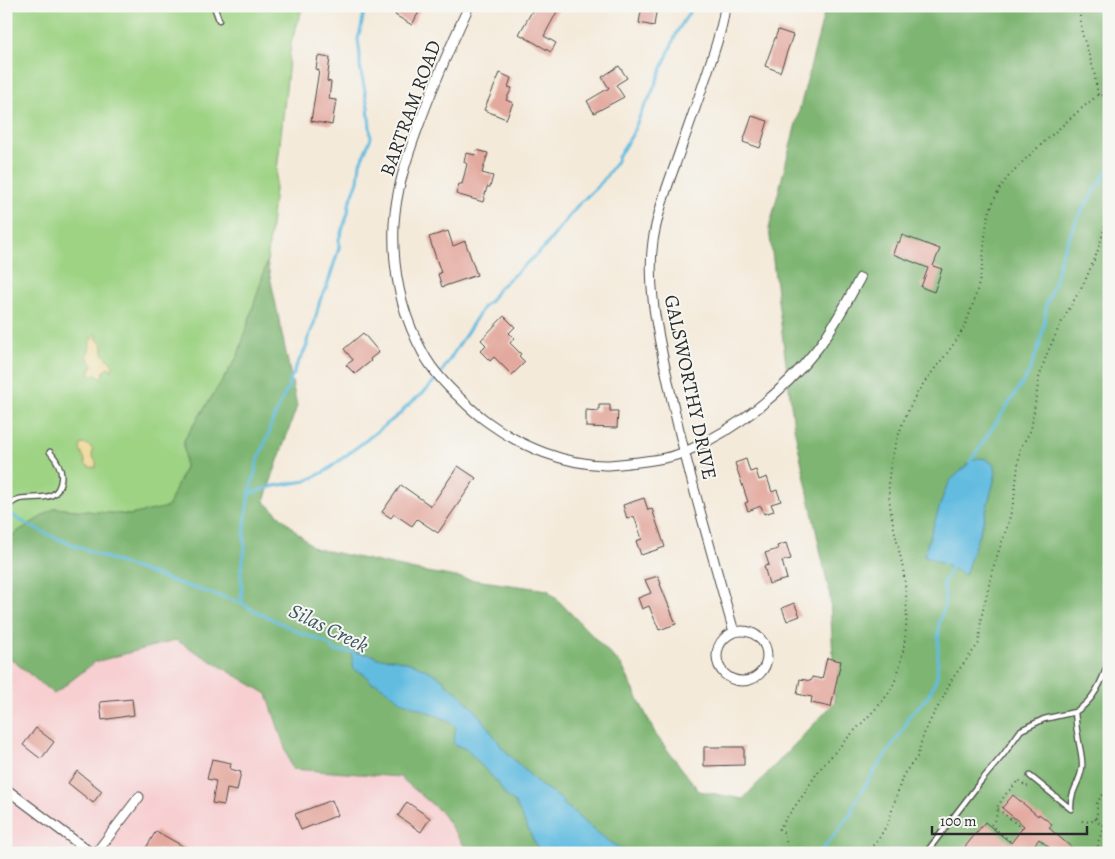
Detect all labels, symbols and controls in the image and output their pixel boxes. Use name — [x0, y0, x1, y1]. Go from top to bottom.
street label: BARTRAM ROAD — [373, 36, 448, 180]
street label: GALSWORTHY DRIVE — [658, 292, 723, 482]
water label: Silas Creek — [285, 597, 373, 659]
scale bar — [932, 804, 1088, 836]
text: 100 m — [940, 811, 977, 831]

